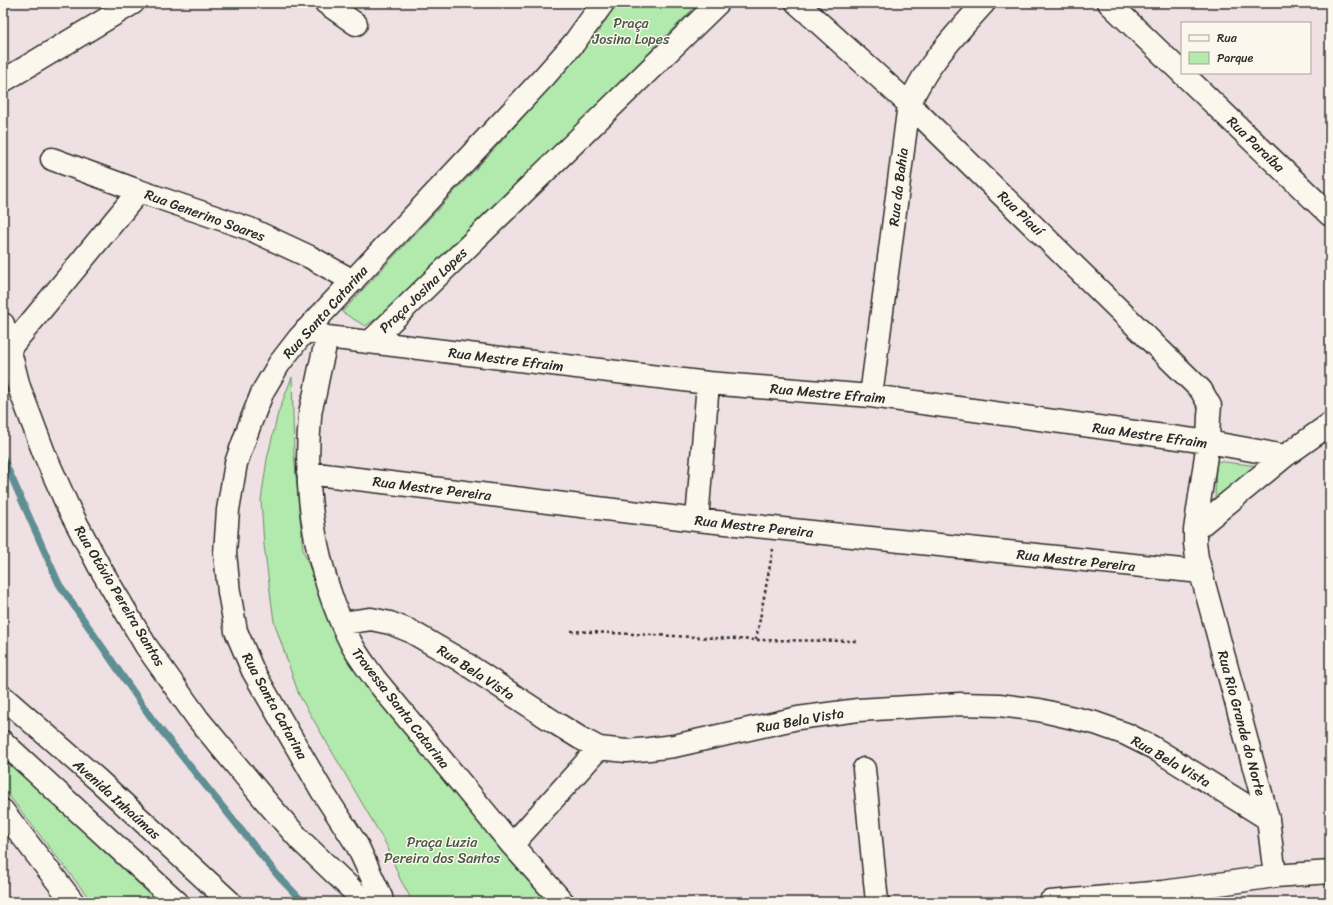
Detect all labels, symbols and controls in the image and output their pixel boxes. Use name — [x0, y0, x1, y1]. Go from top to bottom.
park label: Praça Josina Lopes — [592, 11, 670, 52]
legend — [1181, 22, 1311, 74]
text: Rua — [1217, 27, 1238, 49]
text: Parque — [1217, 47, 1254, 69]
street label: Rua Paraíba — [1221, 110, 1291, 179]
street label: Rua da Bahia — [881, 146, 916, 228]
street label: Rua Generino Soares — [141, 182, 269, 249]
street label: Rua Piauí — [991, 185, 1051, 244]
street label: Praça Josina Lopes — [373, 241, 474, 339]
street label: Rua Santa Catarina — [276, 259, 375, 365]
street label: Rua Mestre Efraim — [447, 340, 565, 379]
street label: Rua Mestre Efraim — [769, 376, 887, 411]
street label: Rua Mestre Efraim — [1091, 415, 1209, 456]
street label: Rua Mestre Pereira — [371, 469, 494, 508]
street label: Rua Mestre Pereira — [693, 508, 816, 545]
street label: Rua Otávio Pereira Santos — [67, 521, 172, 672]
street label: Rua Mestre Pereira — [1015, 542, 1138, 579]
street label: Rua Bela Vista — [432, 638, 520, 707]
street label: Travessa Santa Catarina — [345, 642, 456, 775]
street label: Rua Santa Catarina — [235, 648, 315, 765]
street label: Rua Rio Grande do Norte — [1210, 648, 1273, 799]
street label: Rua Bela Vista — [754, 701, 846, 740]
street label: Rua Bela Vista — [1126, 729, 1215, 794]
street label: Avenida Inhaúmas — [66, 752, 167, 846]
park label: Praça Luzia Pereira dos Santos — [384, 830, 501, 871]

